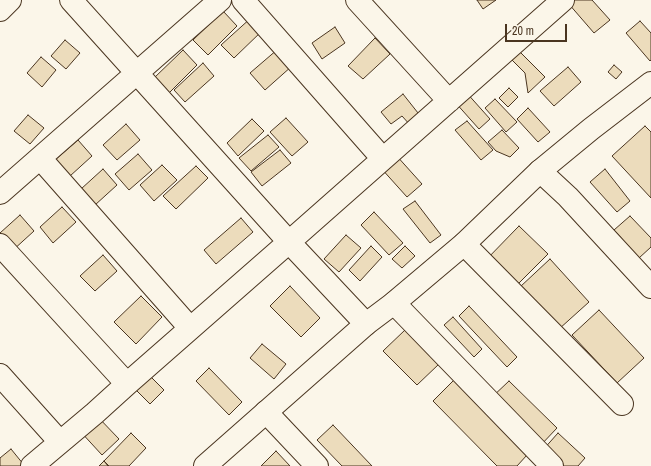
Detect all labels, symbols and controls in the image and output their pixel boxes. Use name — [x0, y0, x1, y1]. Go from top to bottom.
scale bar — [507, 16, 569, 42]
text: 20 m — [512, 23, 534, 39]

